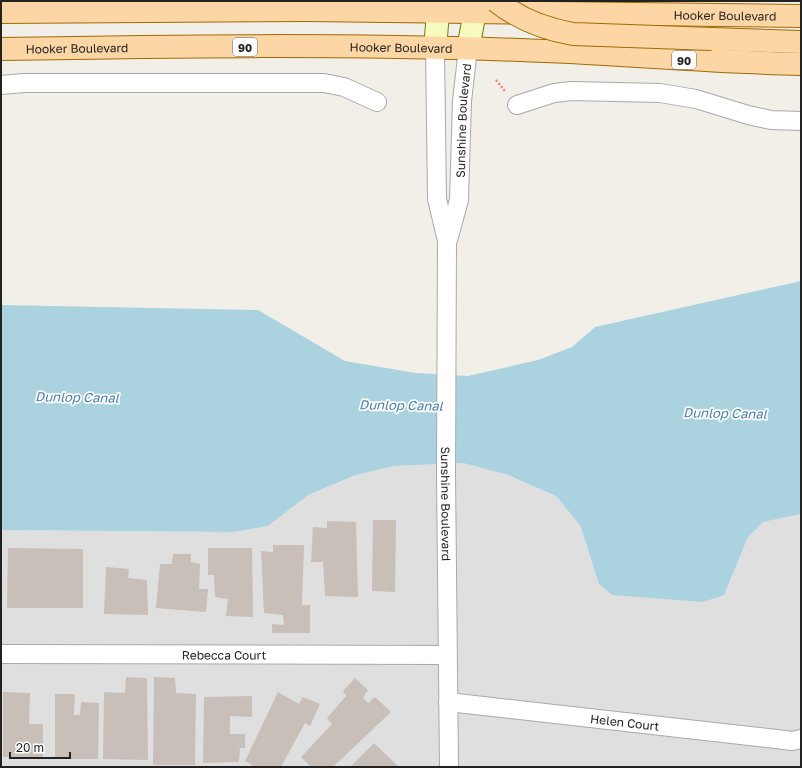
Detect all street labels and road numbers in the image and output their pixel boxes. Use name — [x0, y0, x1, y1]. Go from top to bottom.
street label: Hooker Boulevard — [673, 7, 776, 23]
road number: 90 — [233, 38, 257, 56]
street label: Hooker Boulevard — [349, 39, 453, 56]
street label: Hooker Boulevard — [25, 40, 128, 56]
road number: 90 — [672, 51, 696, 69]
street label: Sunshine Boulevard — [452, 63, 474, 178]
street label: Sunshine Boulevard — [438, 446, 454, 561]
street label: Rebecca Court — [182, 647, 267, 662]
street label: Helen Court — [589, 711, 660, 733]

